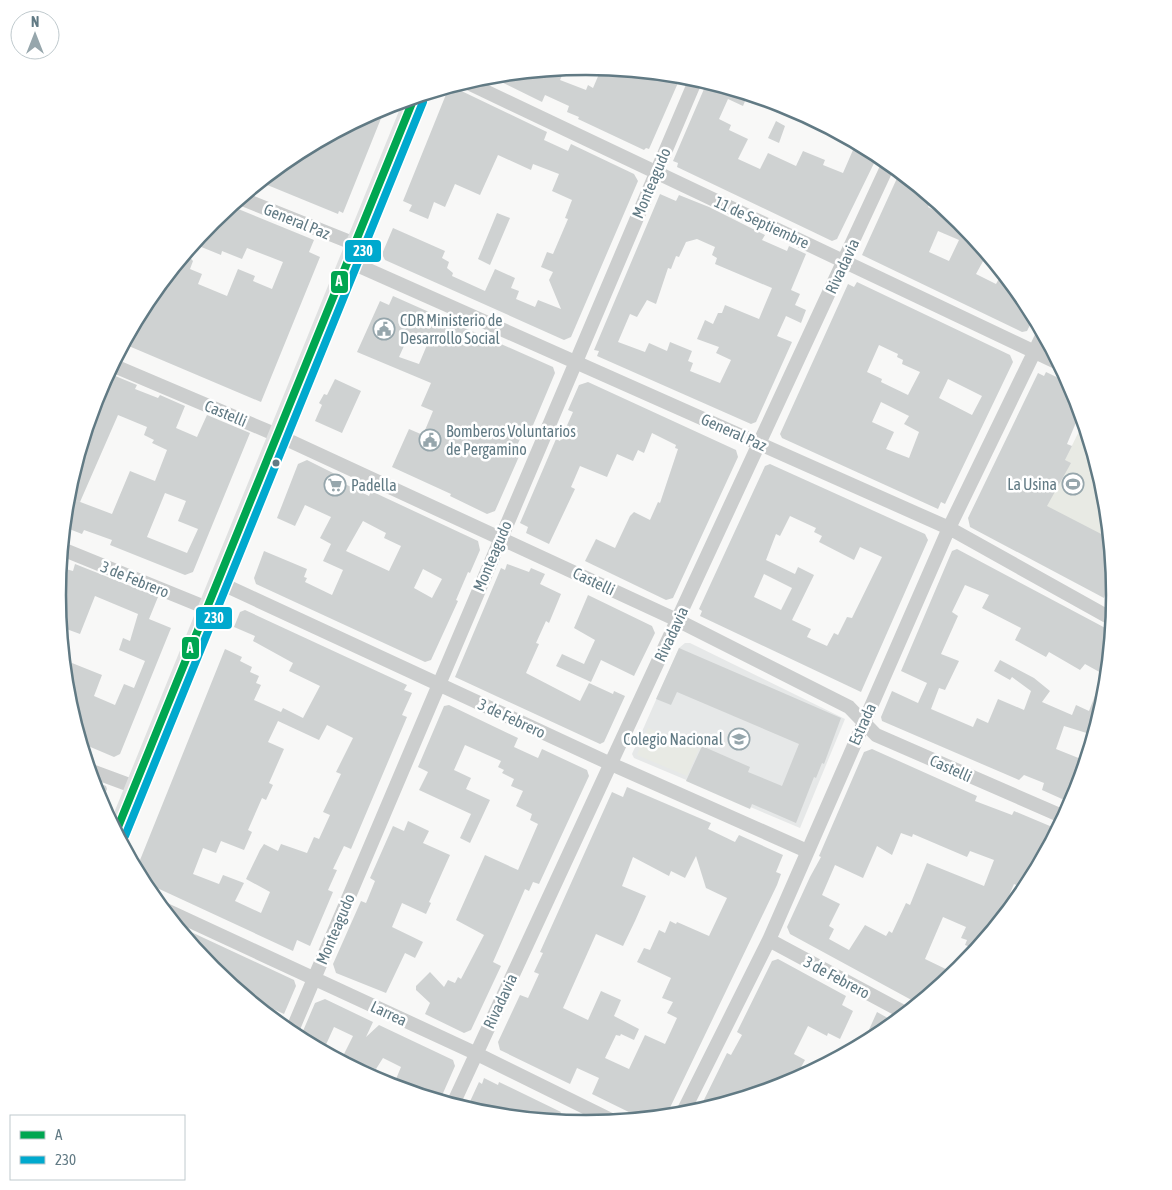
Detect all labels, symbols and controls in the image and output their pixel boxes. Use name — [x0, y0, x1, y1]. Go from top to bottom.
north arrow — [10, 10, 60, 60]
text: N — [31, 14, 39, 30]
street label: Monteagudo — [628, 145, 675, 221]
street label: 11 de Septiembre — [711, 192, 812, 253]
street label: General Paz — [261, 200, 333, 242]
street label: Rivadavia — [822, 236, 862, 296]
line badge: 230 — [344, 239, 382, 263]
text: 230 — [353, 243, 373, 259]
line badge: A — [330, 270, 349, 294]
text: A — [335, 273, 343, 289]
place label: CDR Ministerio de Desarrollo Social — [400, 311, 503, 347]
public building icon: CDR Ministerio de Desarrollo Social — [372, 317, 396, 341]
street label: Castelli — [202, 396, 250, 430]
street label: General Paz — [698, 410, 770, 455]
place label: Bomberos Voluntarios de Pergamino — [446, 422, 576, 459]
public building icon: Bomberos Voluntarios de Pergamino — [418, 428, 442, 452]
unlabelled marker — [271, 458, 281, 468]
sports icon: La Usina — [1061, 472, 1085, 496]
supermarket icon: Padella — [323, 473, 347, 497]
place label: La Usina — [1007, 475, 1057, 493]
place label: Padella — [351, 476, 397, 494]
street label: Monteagudo — [469, 518, 516, 594]
street label: 3 de Febrero — [98, 557, 172, 601]
street label: Castelli — [570, 564, 618, 598]
street label: Rivadavia — [651, 604, 691, 664]
line badge: 230 — [195, 606, 233, 630]
text: 230 — [204, 610, 224, 626]
line badge: A — [181, 636, 200, 660]
text: A — [186, 640, 194, 656]
street label: 3 de Febrero — [476, 695, 548, 741]
street label: Estrada — [845, 700, 879, 748]
school or university icon: Colegio Nacional — [727, 727, 751, 751]
place label: Colegio Nacional — [623, 730, 724, 749]
street label: Castelli — [927, 751, 975, 785]
street label: Monteagudo — [312, 891, 359, 967]
street label: 3 de Febrero — [801, 952, 873, 1002]
street label: Rivadavia — [480, 971, 520, 1031]
street label: Larrea — [368, 997, 410, 1029]
legend — [10, 1115, 185, 1180]
text: A — [55, 1126, 63, 1143]
text: 230 — [55, 1151, 76, 1168]

